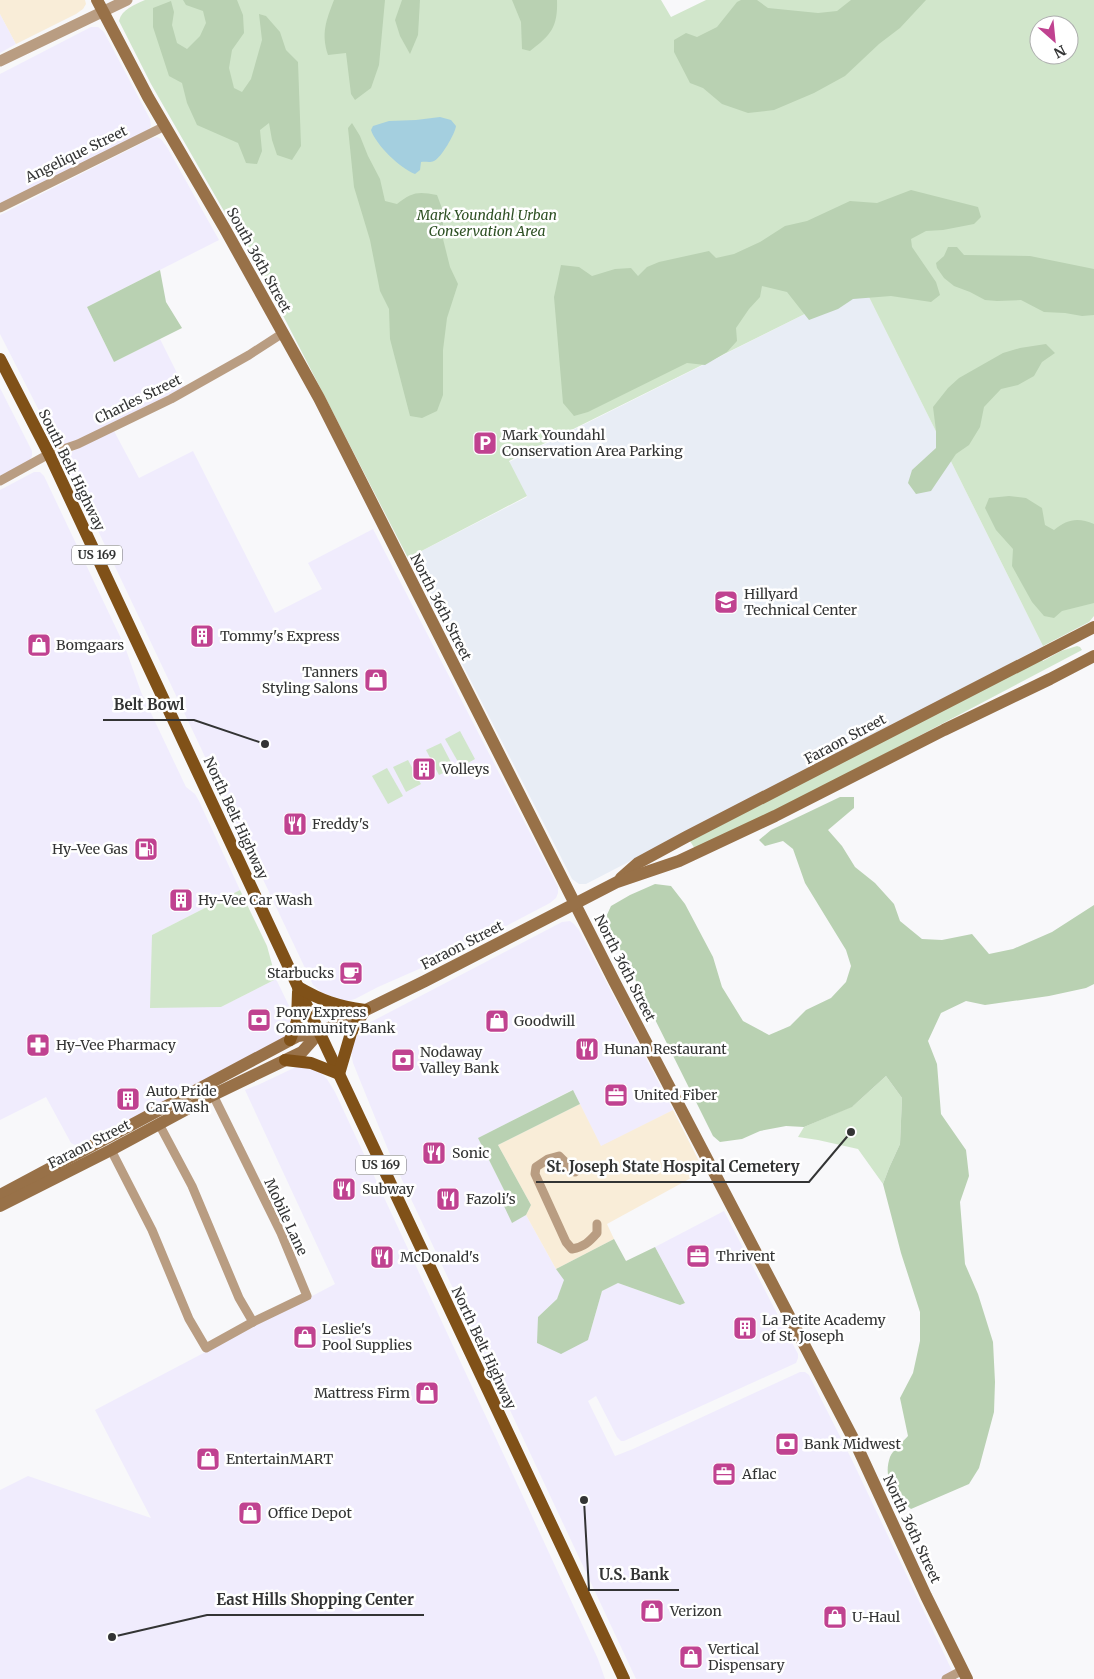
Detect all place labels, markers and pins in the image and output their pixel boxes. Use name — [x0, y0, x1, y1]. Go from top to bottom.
place label: Mark Youndahl Conservation Area Parking — [502, 426, 683, 460]
parking icon: Mark Youndahl Conservation Area Parking — [472, 430, 498, 456]
place label: Hillyard Technical Center — [744, 585, 857, 619]
school or university icon: Hillyard Technical Center — [713, 589, 739, 615]
building icon: Tommy's Express — [189, 623, 215, 649]
place label: Tommy's Express — [220, 627, 340, 645]
shop icon: Bomgaars — [26, 632, 52, 658]
place label: Bomgaars — [56, 636, 124, 654]
place label: Tanners Styling Salons — [262, 663, 358, 697]
shop icon: Tanners Styling Salons — [363, 667, 389, 693]
callout: Belt Bowl — [103, 690, 194, 720]
building icon: Volleys — [411, 756, 437, 782]
place label: Volleys — [441, 760, 490, 778]
restaurant icon: Freddy's — [282, 811, 308, 837]
place label: Freddy's — [312, 815, 369, 833]
fuel station icon: Hy-Vee Gas — [133, 836, 159, 862]
place label: Hy-Vee Gas — [52, 840, 128, 858]
building icon: Hy-Vee Car Wash — [168, 887, 194, 913]
place label: Hy-Vee Car Wash — [198, 891, 313, 909]
cafe icon: Starbucks — [338, 960, 364, 986]
place label: Starbucks — [267, 964, 334, 982]
place label: Pony Express Community Bank — [276, 1003, 395, 1037]
bank icon: Pony Express Community Bank — [246, 1007, 272, 1033]
shop icon: Goodwill — [484, 1008, 510, 1034]
place label: Goodwill — [514, 1012, 576, 1030]
pharmacy icon: Hy-Vee Pharmacy — [25, 1032, 51, 1058]
place label: Hy-Vee Pharmacy — [56, 1036, 177, 1054]
restaurant icon: Hunan Restaurant — [574, 1036, 600, 1062]
place label: Hunan Restaurant — [604, 1040, 727, 1058]
place label: Nodaway Valley Bank — [419, 1043, 499, 1077]
bank icon: Nodaway Valley Bank — [390, 1047, 416, 1073]
place label: Auto Pride Car Wash — [145, 1082, 217, 1116]
office icon: United Fiber — [603, 1082, 629, 1108]
building icon: Auto Pride Car Wash — [115, 1086, 141, 1112]
place label: United Fiber — [634, 1086, 717, 1104]
restaurant icon: Sonic — [421, 1140, 447, 1166]
place label: Sonic — [452, 1144, 489, 1162]
callout: St. Joseph State Hospital Cemetery — [536, 1152, 809, 1182]
restaurant icon: Subway — [331, 1176, 357, 1202]
place label: Subway — [362, 1180, 415, 1198]
restaurant icon: Fazoli's — [435, 1186, 461, 1212]
place label: Fazoli's — [466, 1190, 516, 1208]
office icon: Thrivent — [685, 1243, 711, 1269]
restaurant icon: McDonald's — [369, 1244, 395, 1270]
place label: Thrivent — [716, 1247, 776, 1265]
place label: McDonald's — [400, 1248, 479, 1266]
place label: La Petite Academy of St. Joseph — [762, 1311, 887, 1345]
building icon: La Petite Academy of St. Joseph — [732, 1315, 758, 1341]
place label: Leslie's Pool Supplies — [322, 1320, 412, 1354]
shop icon: Leslie's Pool Supplies — [292, 1324, 318, 1350]
shop icon: Mattress Firm — [414, 1380, 440, 1406]
place label: Mattress Firm — [314, 1384, 410, 1402]
bank icon: Bank Midwest — [774, 1431, 800, 1457]
place label: Bank Midwest — [804, 1435, 901, 1453]
shop icon: EntertainMART — [195, 1446, 221, 1472]
place label: EntertainMART — [226, 1450, 333, 1468]
office icon: Aflac — [711, 1461, 737, 1487]
place label: Aflac — [741, 1465, 777, 1483]
shop icon: Office Depot — [237, 1500, 263, 1526]
place label: Office Depot — [268, 1504, 352, 1522]
callout: U.S. Bank — [589, 1560, 679, 1590]
callout: East Hills Shopping Center — [207, 1585, 424, 1615]
shop icon: Verizon — [639, 1598, 665, 1624]
place label: Verizon — [669, 1602, 722, 1620]
shop icon: U-Haul — [822, 1604, 848, 1630]
place label: U-Haul — [852, 1608, 901, 1626]
place label: Vertical Dispensary — [707, 1640, 786, 1674]
shop icon: Vertical Dispensary — [678, 1644, 704, 1670]

